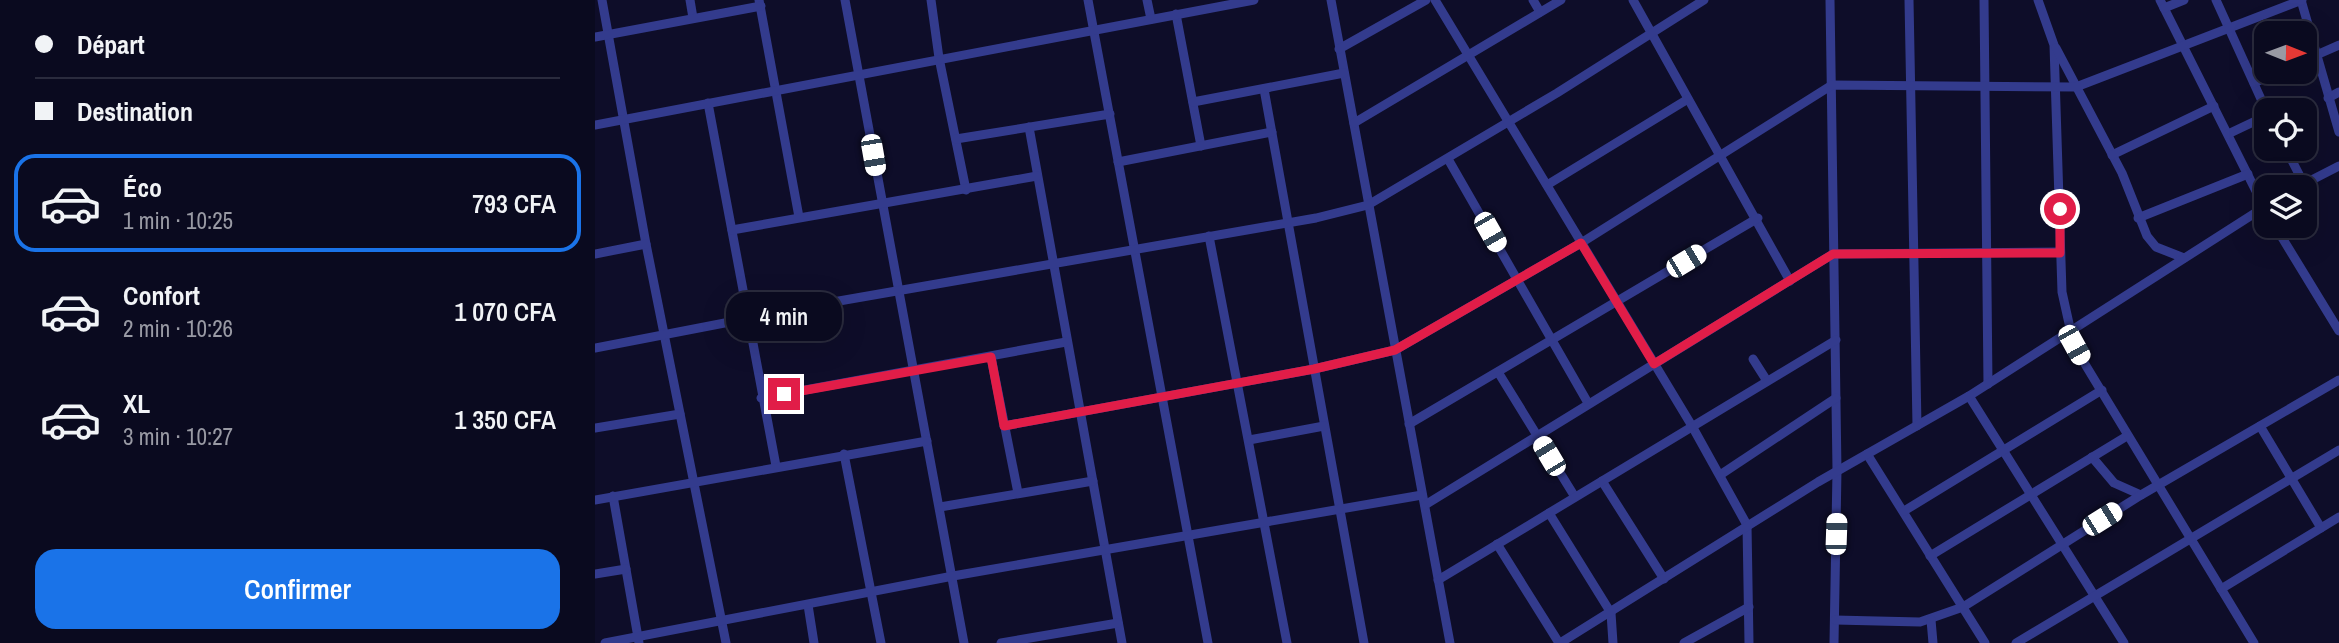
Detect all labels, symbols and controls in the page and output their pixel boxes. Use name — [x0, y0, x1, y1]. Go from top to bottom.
north arrow — [2254, 21, 2317, 84]
map controls — [2254, 21, 2317, 238]
text: Départ — [77, 27, 145, 62]
text: Destination — [77, 94, 193, 129]
button: locate — [2254, 98, 2317, 161]
car — [860, 132, 887, 178]
text: Éco — [123, 170, 162, 205]
icon: car — [39, 172, 102, 235]
button: layers — [2254, 175, 2317, 238]
text: 793 CFA — [472, 186, 556, 221]
route start — [2044, 193, 2076, 225]
text: 1 min · 10:25 — [123, 205, 233, 236]
car — [1471, 209, 1510, 255]
car — [1663, 241, 1710, 281]
text: Confort — [123, 278, 200, 313]
icon: car — [39, 280, 102, 343]
callout: 4 min — [726, 292, 842, 342]
text: 1 070 CFA — [454, 294, 556, 329]
text: 4 min — [760, 301, 808, 332]
text: 2 min · 10:26 — [123, 313, 233, 344]
car — [2055, 322, 2094, 368]
route end — [768, 378, 800, 410]
text: XL — [123, 386, 150, 421]
icon: car — [39, 388, 102, 451]
text: 1 350 CFA — [454, 402, 556, 437]
text: 3 min · 10:27 — [123, 421, 233, 452]
car — [1530, 433, 1569, 479]
car — [2079, 499, 2126, 539]
car — [1825, 513, 1848, 555]
button: Confirmer — [35, 549, 560, 629]

